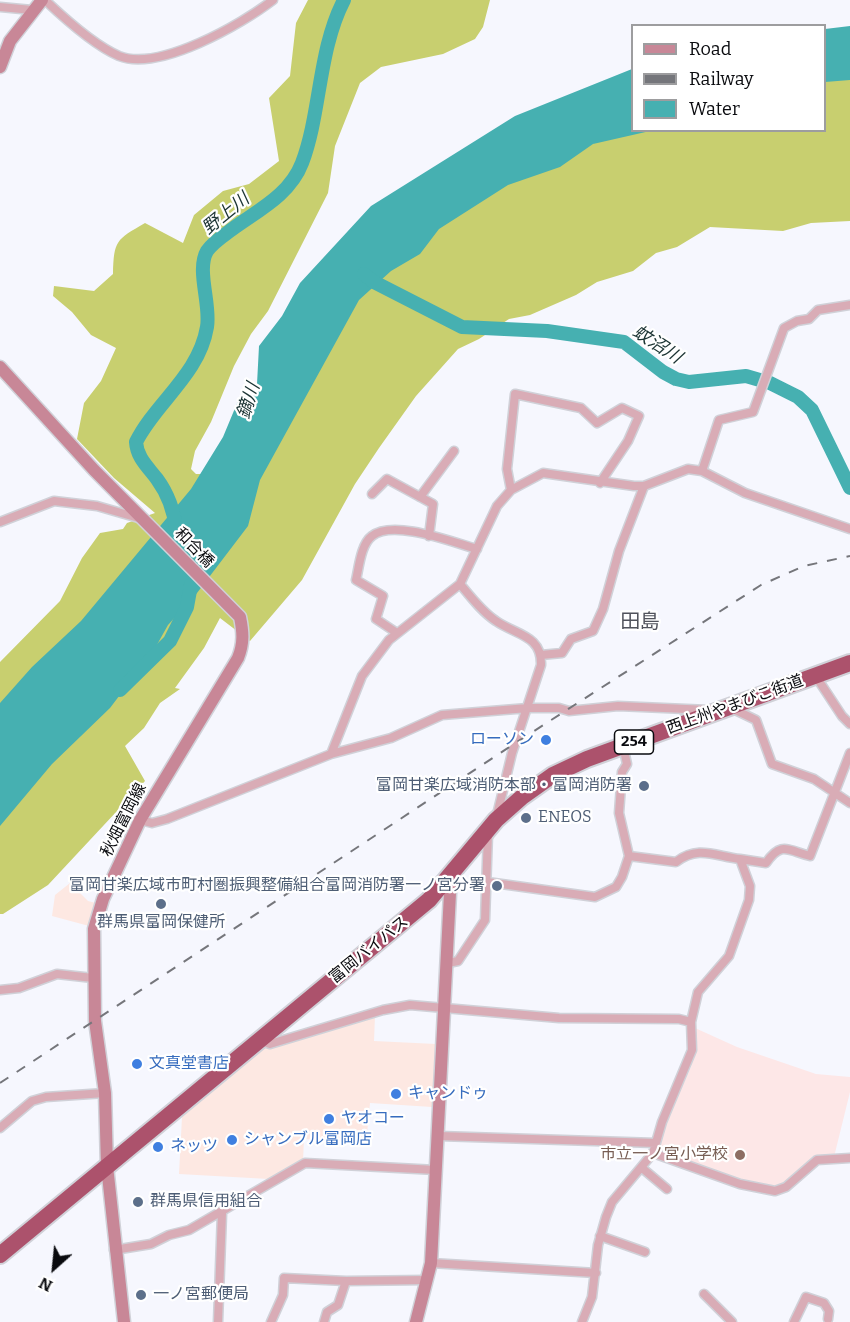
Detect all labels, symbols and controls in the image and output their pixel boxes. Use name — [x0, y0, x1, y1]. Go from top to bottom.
legend — [631, 24, 826, 132]
text: Road — [689, 38, 731, 60]
text: Railway — [689, 68, 753, 90]
text: Water — [689, 98, 740, 120]
water label: 野上川 — [198, 189, 254, 239]
water label: 蚊沼川 — [628, 321, 686, 369]
water label: 鏑川 — [233, 381, 265, 421]
street label: 和合橋 — [170, 524, 218, 572]
district label: 田島 — [620, 610, 660, 634]
street label: 西上州やまびこ街道 — [664, 671, 806, 739]
place label: ローソン — [470, 730, 534, 750]
road number: 254 — [614, 730, 654, 754]
marker: ローソン — [539, 733, 553, 747]
place label: 富岡甘楽広域消防本部・富岡消防署 — [376, 776, 632, 796]
marker: 富岡甘楽広域消防本部・富岡消防署 — [637, 779, 651, 793]
street label: 秋畑富岡線 — [97, 780, 151, 860]
place label: ENEOS — [538, 808, 592, 828]
marker: ENEOS — [519, 811, 533, 825]
place label: 富岡甘楽広域市町村圏振興整備組合富岡消防署一ノ宮分署 — [69, 876, 485, 896]
marker: 富岡甘楽広域市町村圏振興整備組合富岡消防署一ノ宮分署 — [490, 879, 504, 893]
marker: 群馬県富岡保健所 — [154, 897, 168, 911]
street label: 富岡バイパス — [326, 912, 412, 988]
place label: 群馬県富岡保健所 — [97, 913, 225, 933]
place label: 文真堂書店 — [149, 1054, 229, 1074]
marker: 文真堂書店 — [130, 1057, 144, 1071]
place label: キャンドゥ — [408, 1084, 488, 1104]
marker: キャンドゥ — [389, 1087, 403, 1101]
place label: ヤオコー — [341, 1109, 405, 1129]
marker: ヤオコー — [322, 1112, 336, 1126]
place label: シャンブル富岡店 — [244, 1130, 372, 1150]
marker: シャンブル富岡店 — [225, 1133, 239, 1147]
place label: ネッツ — [170, 1137, 218, 1157]
marker: ネッツ — [151, 1140, 165, 1154]
place label: 市立一ノ宮小学校 — [600, 1145, 728, 1165]
marker: 市立一ノ宮小学校 — [733, 1148, 747, 1162]
place label: 群馬県信用組合 — [150, 1192, 262, 1212]
marker: 群馬県信用組合 — [131, 1195, 145, 1209]
north arrow — [24, 1238, 84, 1298]
text: N — [36, 1273, 55, 1296]
place label: 一ノ宮郵便局 — [153, 1285, 249, 1305]
marker: 一ノ宮郵便局 — [134, 1288, 148, 1302]

